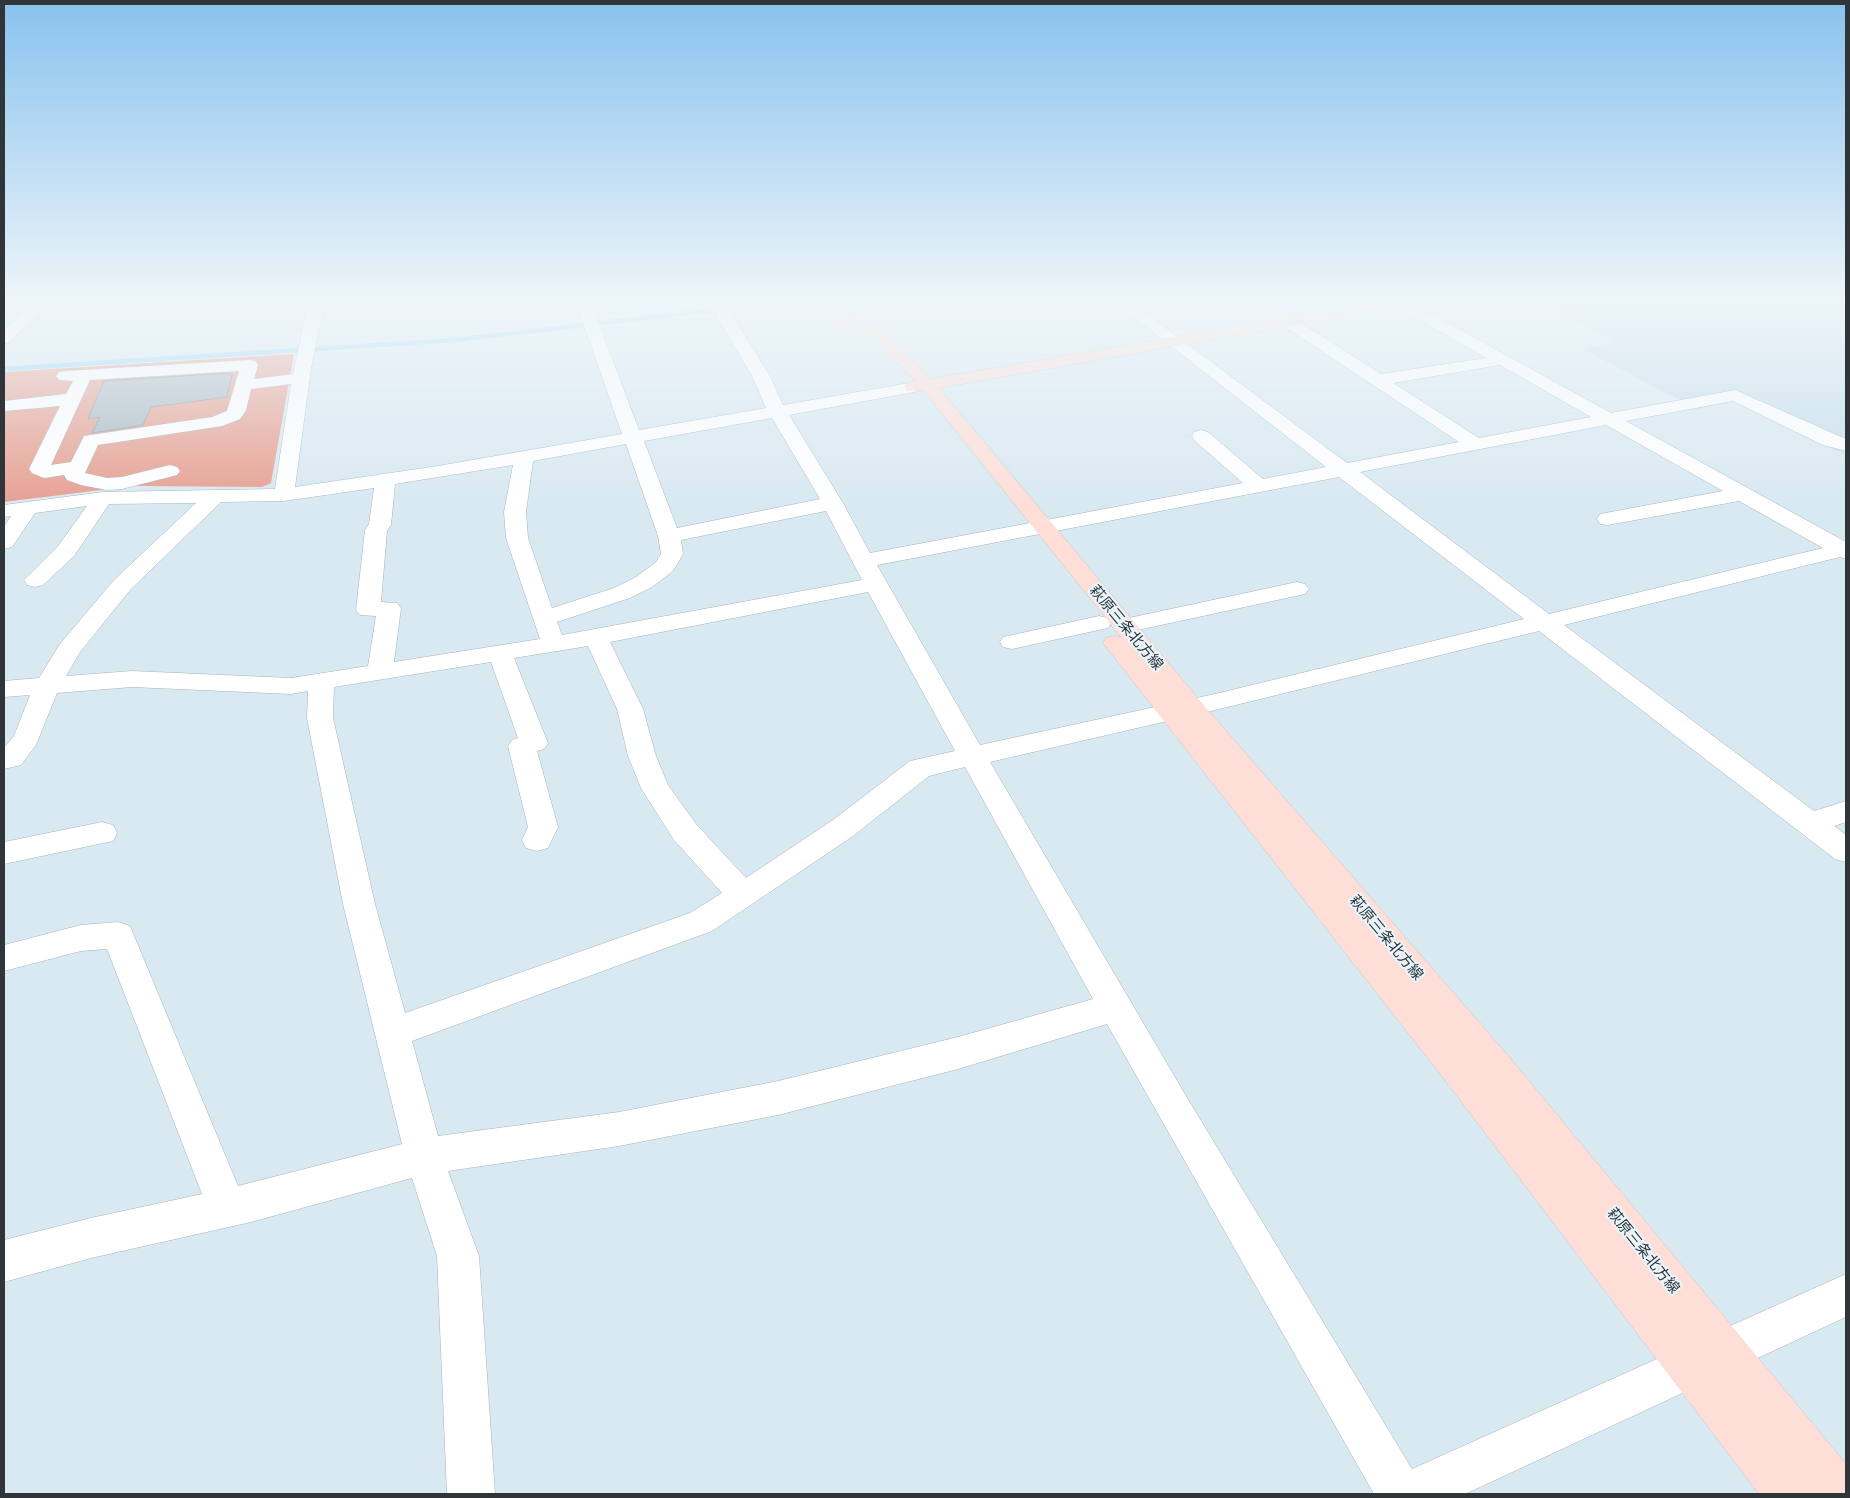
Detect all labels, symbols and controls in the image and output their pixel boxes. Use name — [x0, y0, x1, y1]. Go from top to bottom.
street label: 萩原三条北方線 — [1085, 582, 1167, 674]
street label: 萩原三条北方線 — [1345, 892, 1427, 984]
street label: 萩原三条北方線 — [1603, 1205, 1683, 1297]

